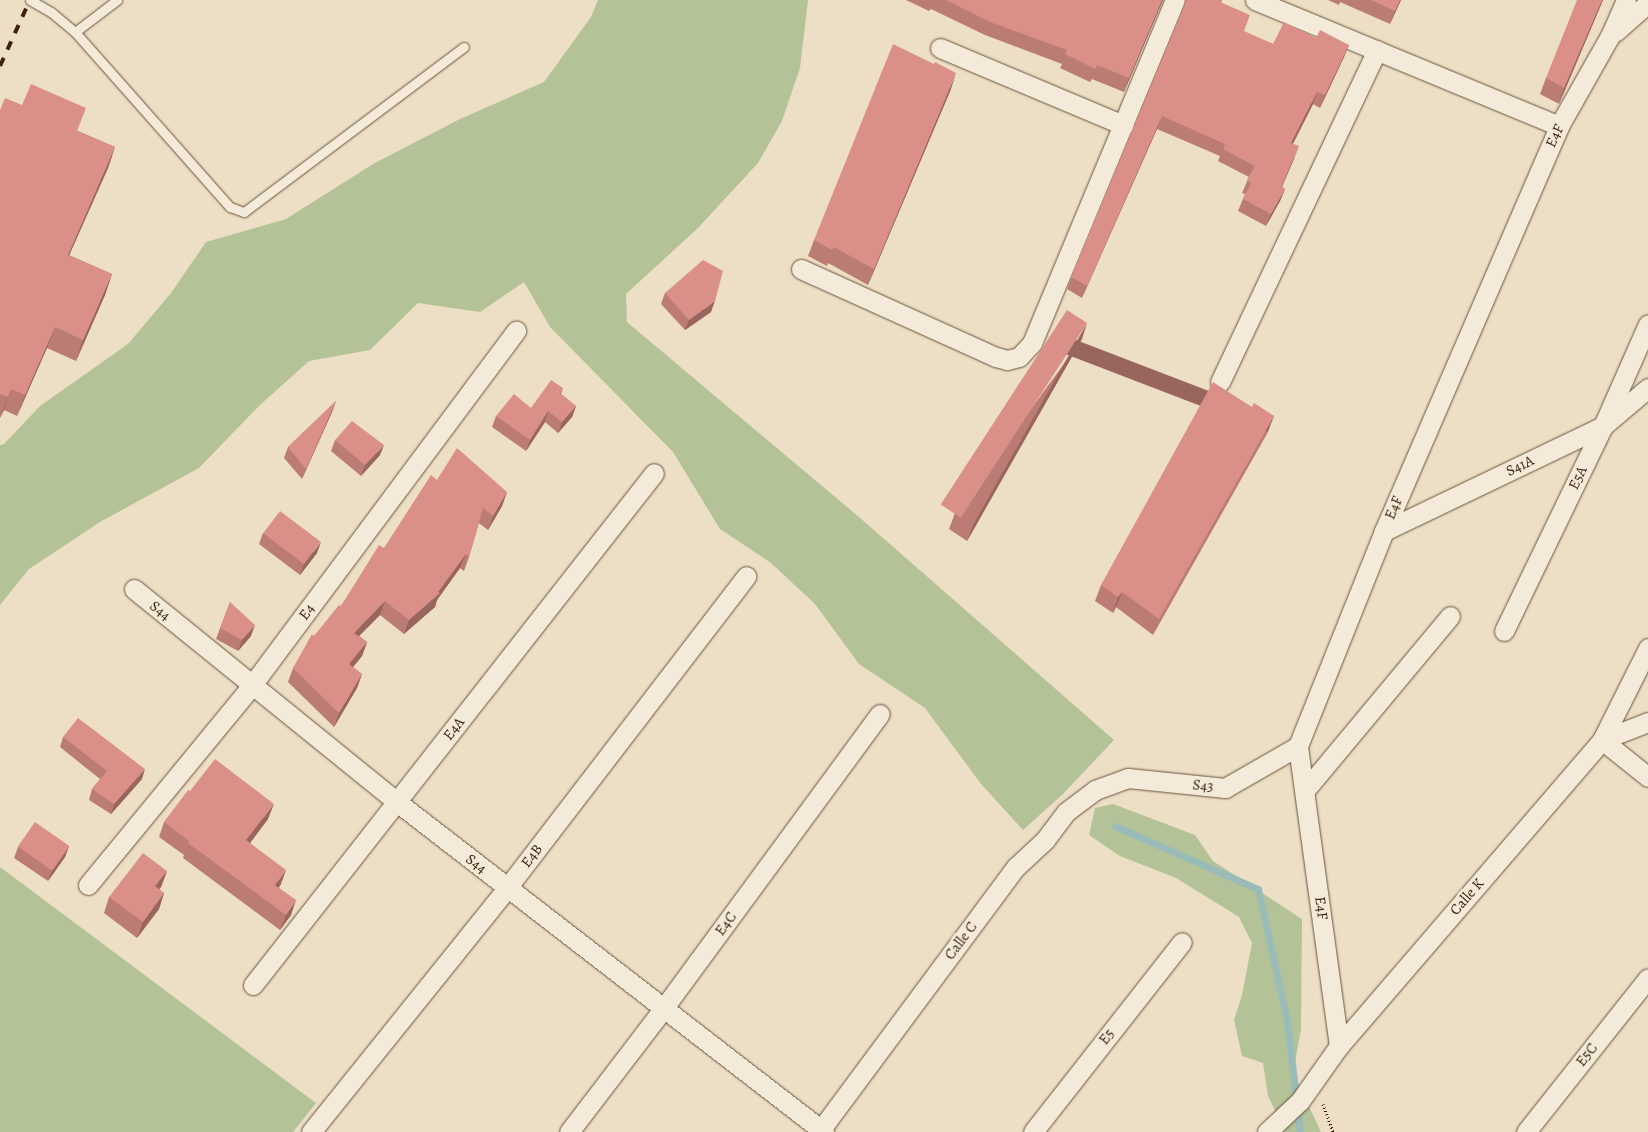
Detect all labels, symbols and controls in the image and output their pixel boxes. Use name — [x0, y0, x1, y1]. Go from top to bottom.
street label: E4F — [1542, 122, 1568, 150]
street label: S41A — [1503, 452, 1537, 480]
street label: E5A — [1565, 463, 1591, 493]
street label: E4F — [1381, 494, 1407, 522]
street label: S44 — [146, 597, 174, 625]
street label: E4 — [295, 600, 319, 624]
street label: E4A — [439, 714, 469, 744]
street label: S43 — [1192, 776, 1214, 796]
street label: E4B — [517, 841, 547, 871]
street label: S44 — [462, 850, 490, 878]
street label: Calle K — [1446, 875, 1488, 919]
street label: E4F — [1311, 895, 1331, 921]
street label: E4C — [711, 909, 741, 939]
street label: Calle C — [941, 919, 981, 963]
street label: E5 — [1095, 1025, 1119, 1049]
street label: E5C — [1572, 1040, 1602, 1070]

